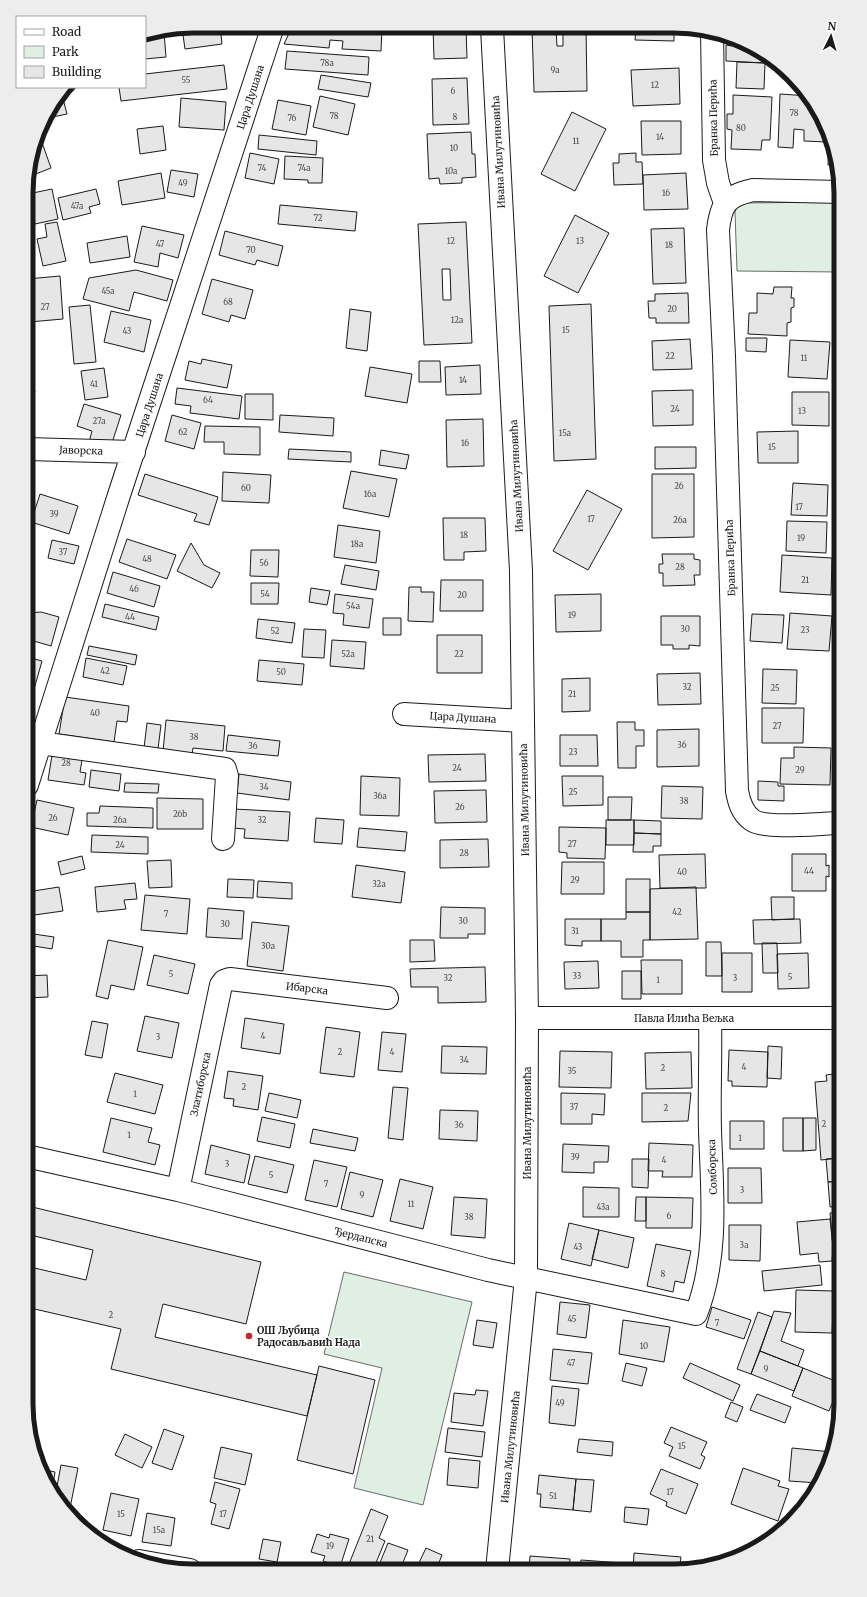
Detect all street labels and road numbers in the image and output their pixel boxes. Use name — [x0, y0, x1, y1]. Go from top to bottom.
street label: Цара Душана — [234, 63, 267, 131]
street label: Бранка Перића — [706, 79, 721, 157]
street label: Ивана Милутиновића — [489, 95, 508, 209]
street label: Цара Душана — [133, 371, 166, 439]
street label: Ивана Милутиновића — [507, 419, 526, 533]
street label: Јаворска — [58, 443, 104, 458]
street label: Бранка Перића — [723, 519, 738, 597]
street label: Цара Душана — [429, 709, 497, 726]
street label: Ивана Милутиновића — [517, 743, 532, 857]
street label: Ибарска — [285, 979, 329, 998]
street label: Павла Илића Вељка — [634, 1012, 735, 1025]
street label: Златиборска — [187, 1050, 214, 1117]
street label: Ивана Милутиновића — [521, 1066, 534, 1179]
street label: Сомборска — [705, 1139, 720, 1195]
street label: Ђердапска — [333, 1225, 390, 1251]
street label: Ивана Милутиновића — [498, 1390, 523, 1504]

